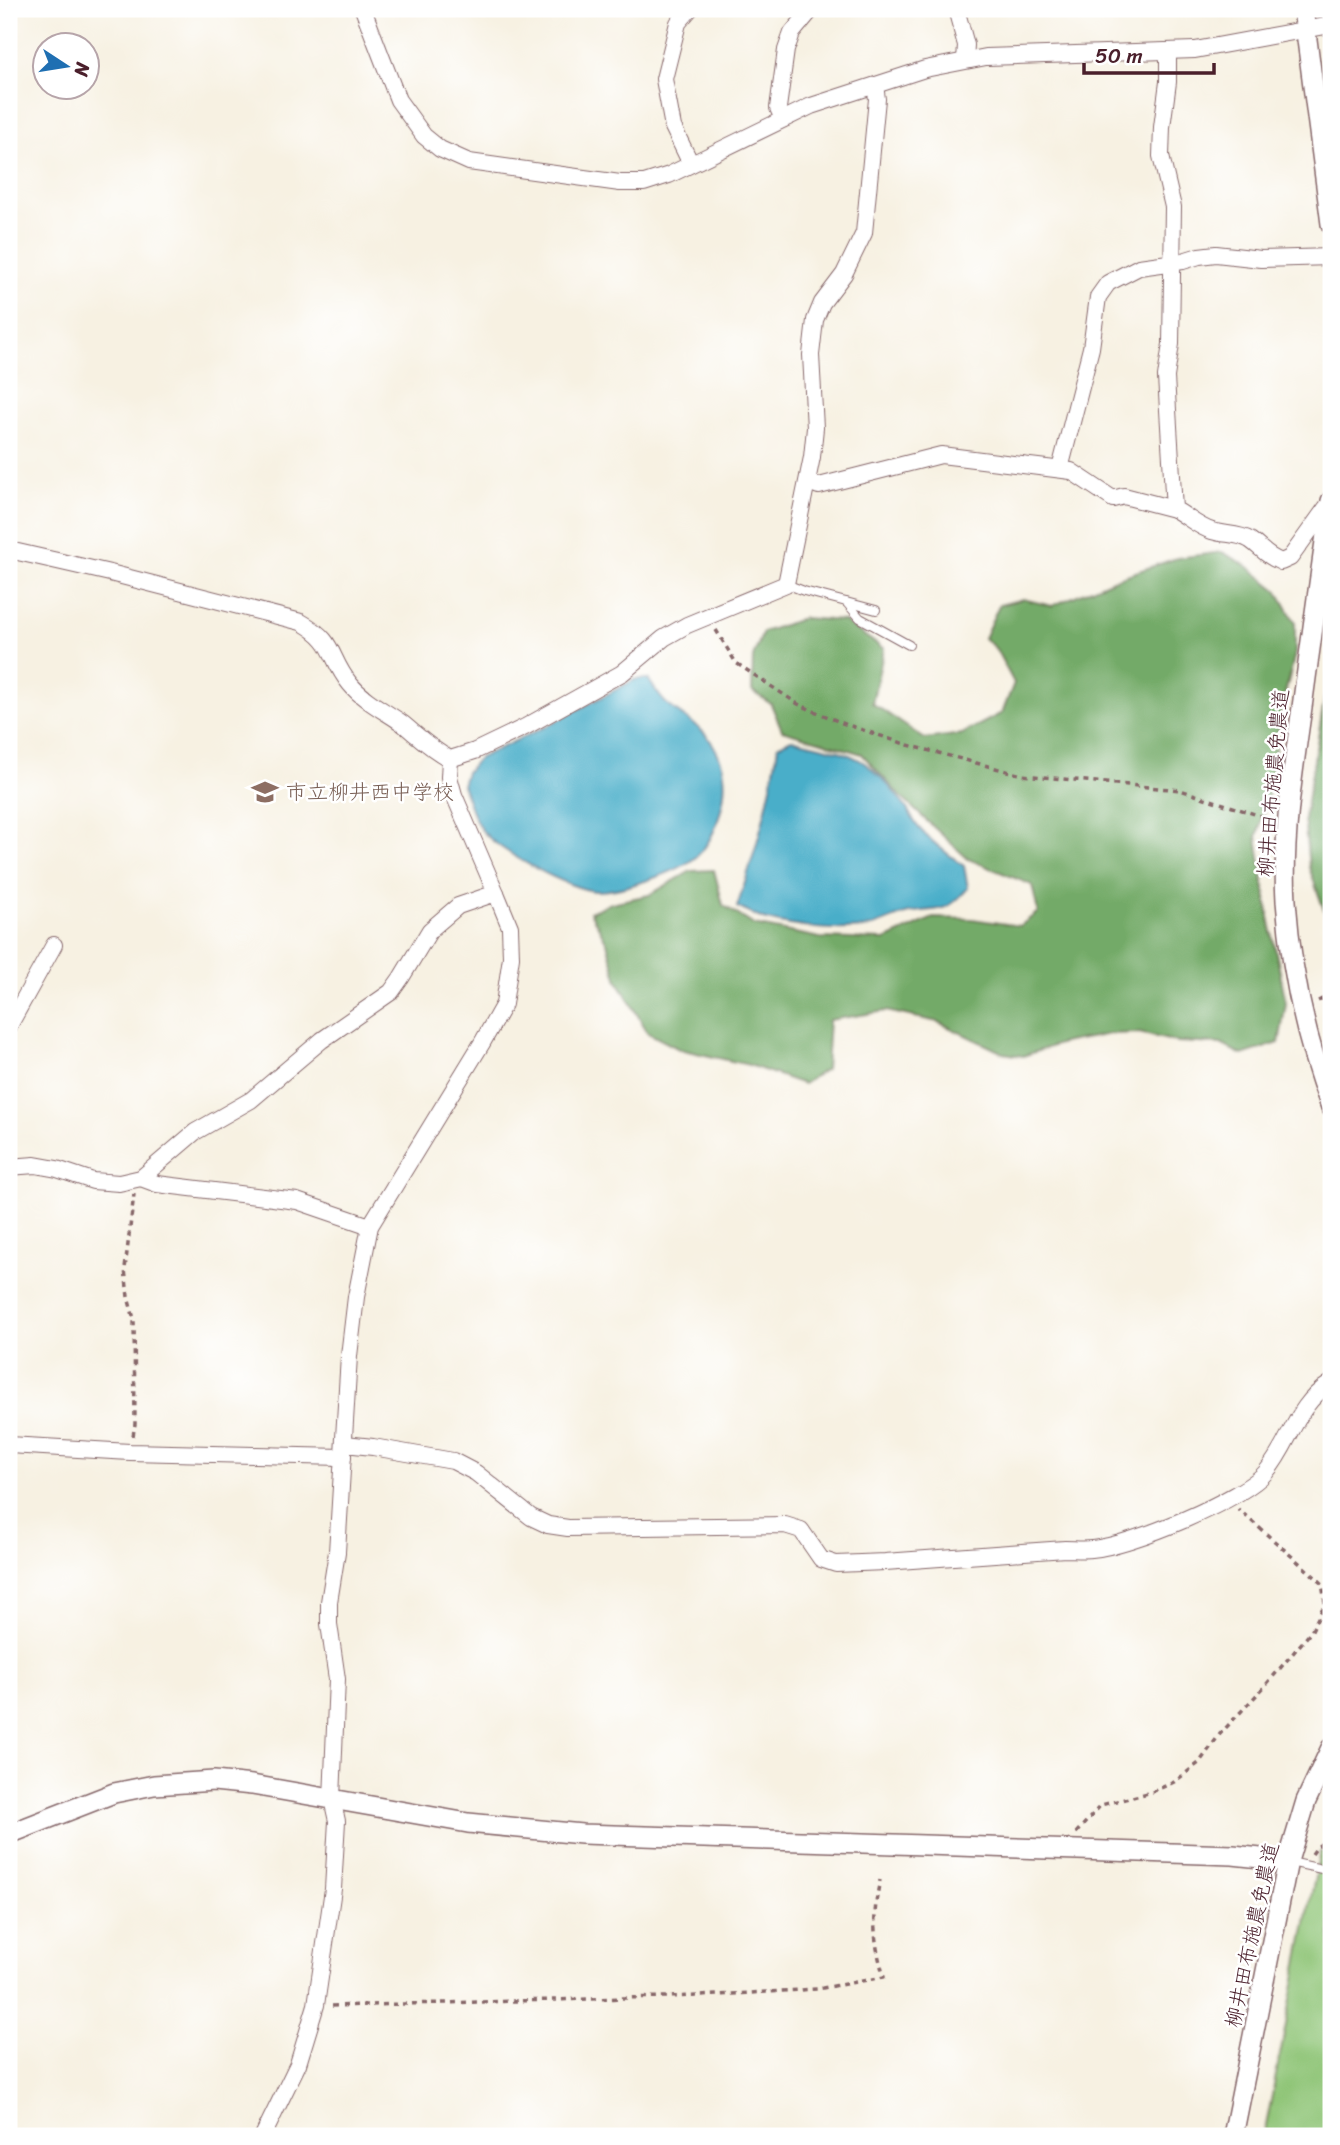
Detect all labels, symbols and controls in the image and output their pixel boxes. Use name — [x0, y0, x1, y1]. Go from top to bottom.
north arrow — [32, 32, 102, 102]
scale bar — [1084, 32, 1214, 76]
text: 50 m — [1095, 37, 1143, 75]
text: N — [64, 59, 100, 80]
street label: 柳井田布施農免農道 — [1246, 687, 1300, 879]
place label: 市立柳井西中学校 — [286, 773, 454, 811]
school or university icon: 市立柳井西中学校 — [250, 777, 280, 807]
street label: 柳井田布施農免農道 — [1214, 1839, 1290, 2031]

